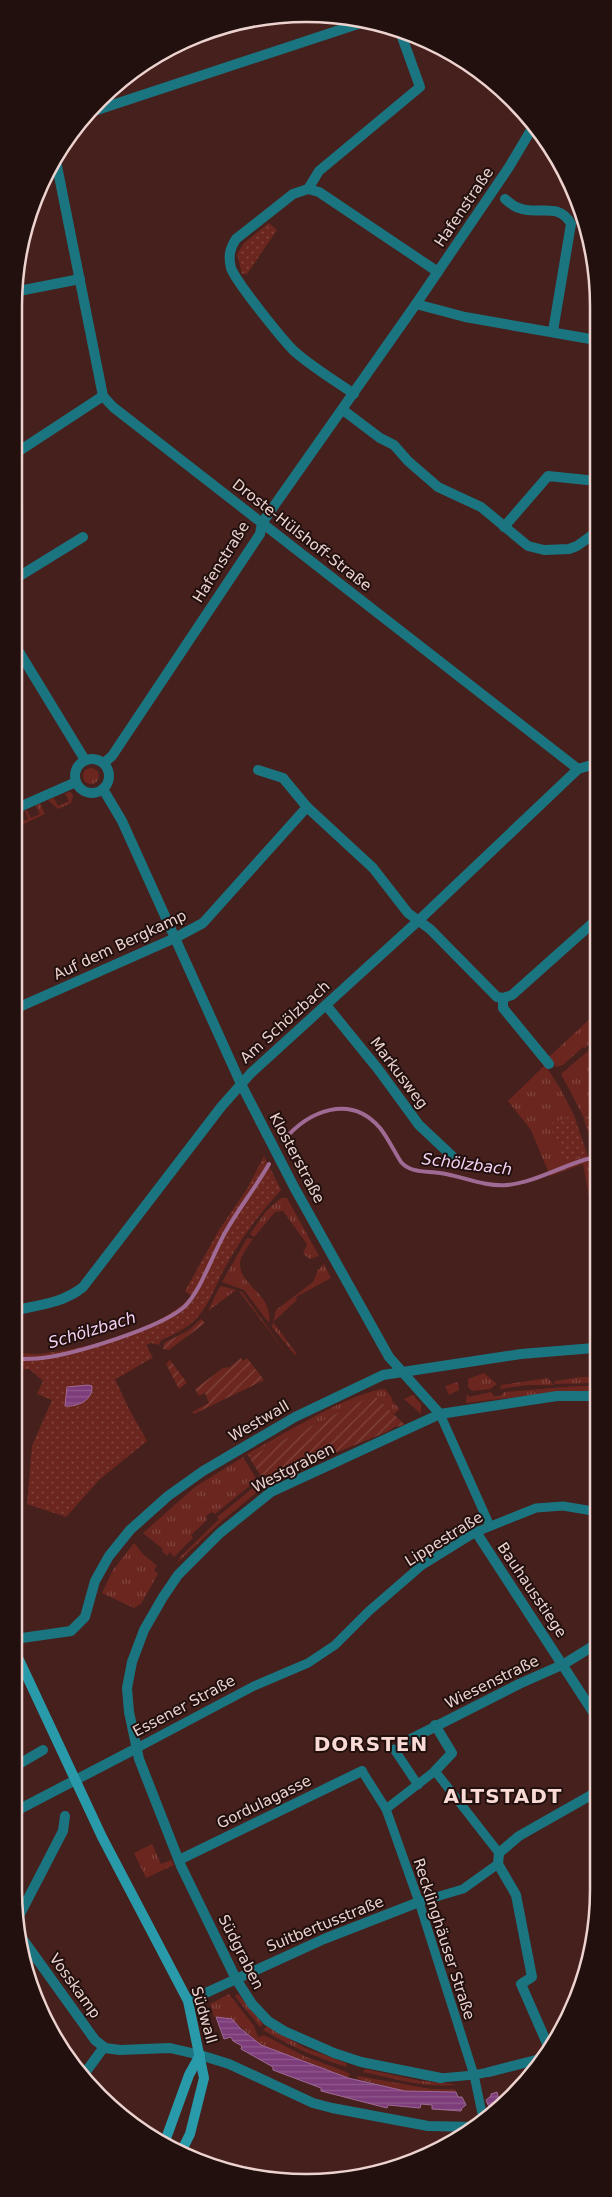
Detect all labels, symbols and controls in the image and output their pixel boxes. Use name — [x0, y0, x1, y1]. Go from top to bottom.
street label: Hafenstraße — [431, 164, 497, 250]
street label: Droste-Hülshoff-Straße — [229, 475, 375, 595]
street label: Hafenstraße — [189, 518, 253, 606]
street label: Auf dem Bergkamp — [51, 906, 189, 984]
street label: Am Schölzbach — [236, 977, 334, 1067]
street label: Markusweg — [366, 1034, 432, 1112]
street label: Klosterstraße — [266, 1110, 328, 1206]
water label: Schölzbach — [421, 1149, 513, 1179]
water label: Schölzbach — [46, 1308, 138, 1352]
street label: Westwall — [226, 1397, 292, 1445]
street label: Westgraben — [249, 1440, 337, 1496]
street label: Lippestraße — [402, 1508, 486, 1570]
street label: Bauhausstiege — [494, 1539, 570, 1641]
street label: Wiesenstraße — [442, 1652, 542, 1712]
street label: Essener Straße — [130, 1671, 238, 1741]
district label: DORSTEN — [314, 1732, 428, 1756]
street label: Gordulagasse — [214, 1771, 314, 1833]
district label: ALTSTADT — [444, 1784, 562, 1808]
street label: Recklinghäuser Straße — [409, 1856, 479, 2022]
street label: Suitbertusstraße — [264, 1892, 386, 1956]
street label: Südgraben — [214, 1912, 268, 1992]
street label: Vosskamp — [45, 1950, 105, 2022]
street label: Südwall — [187, 1984, 221, 2046]

